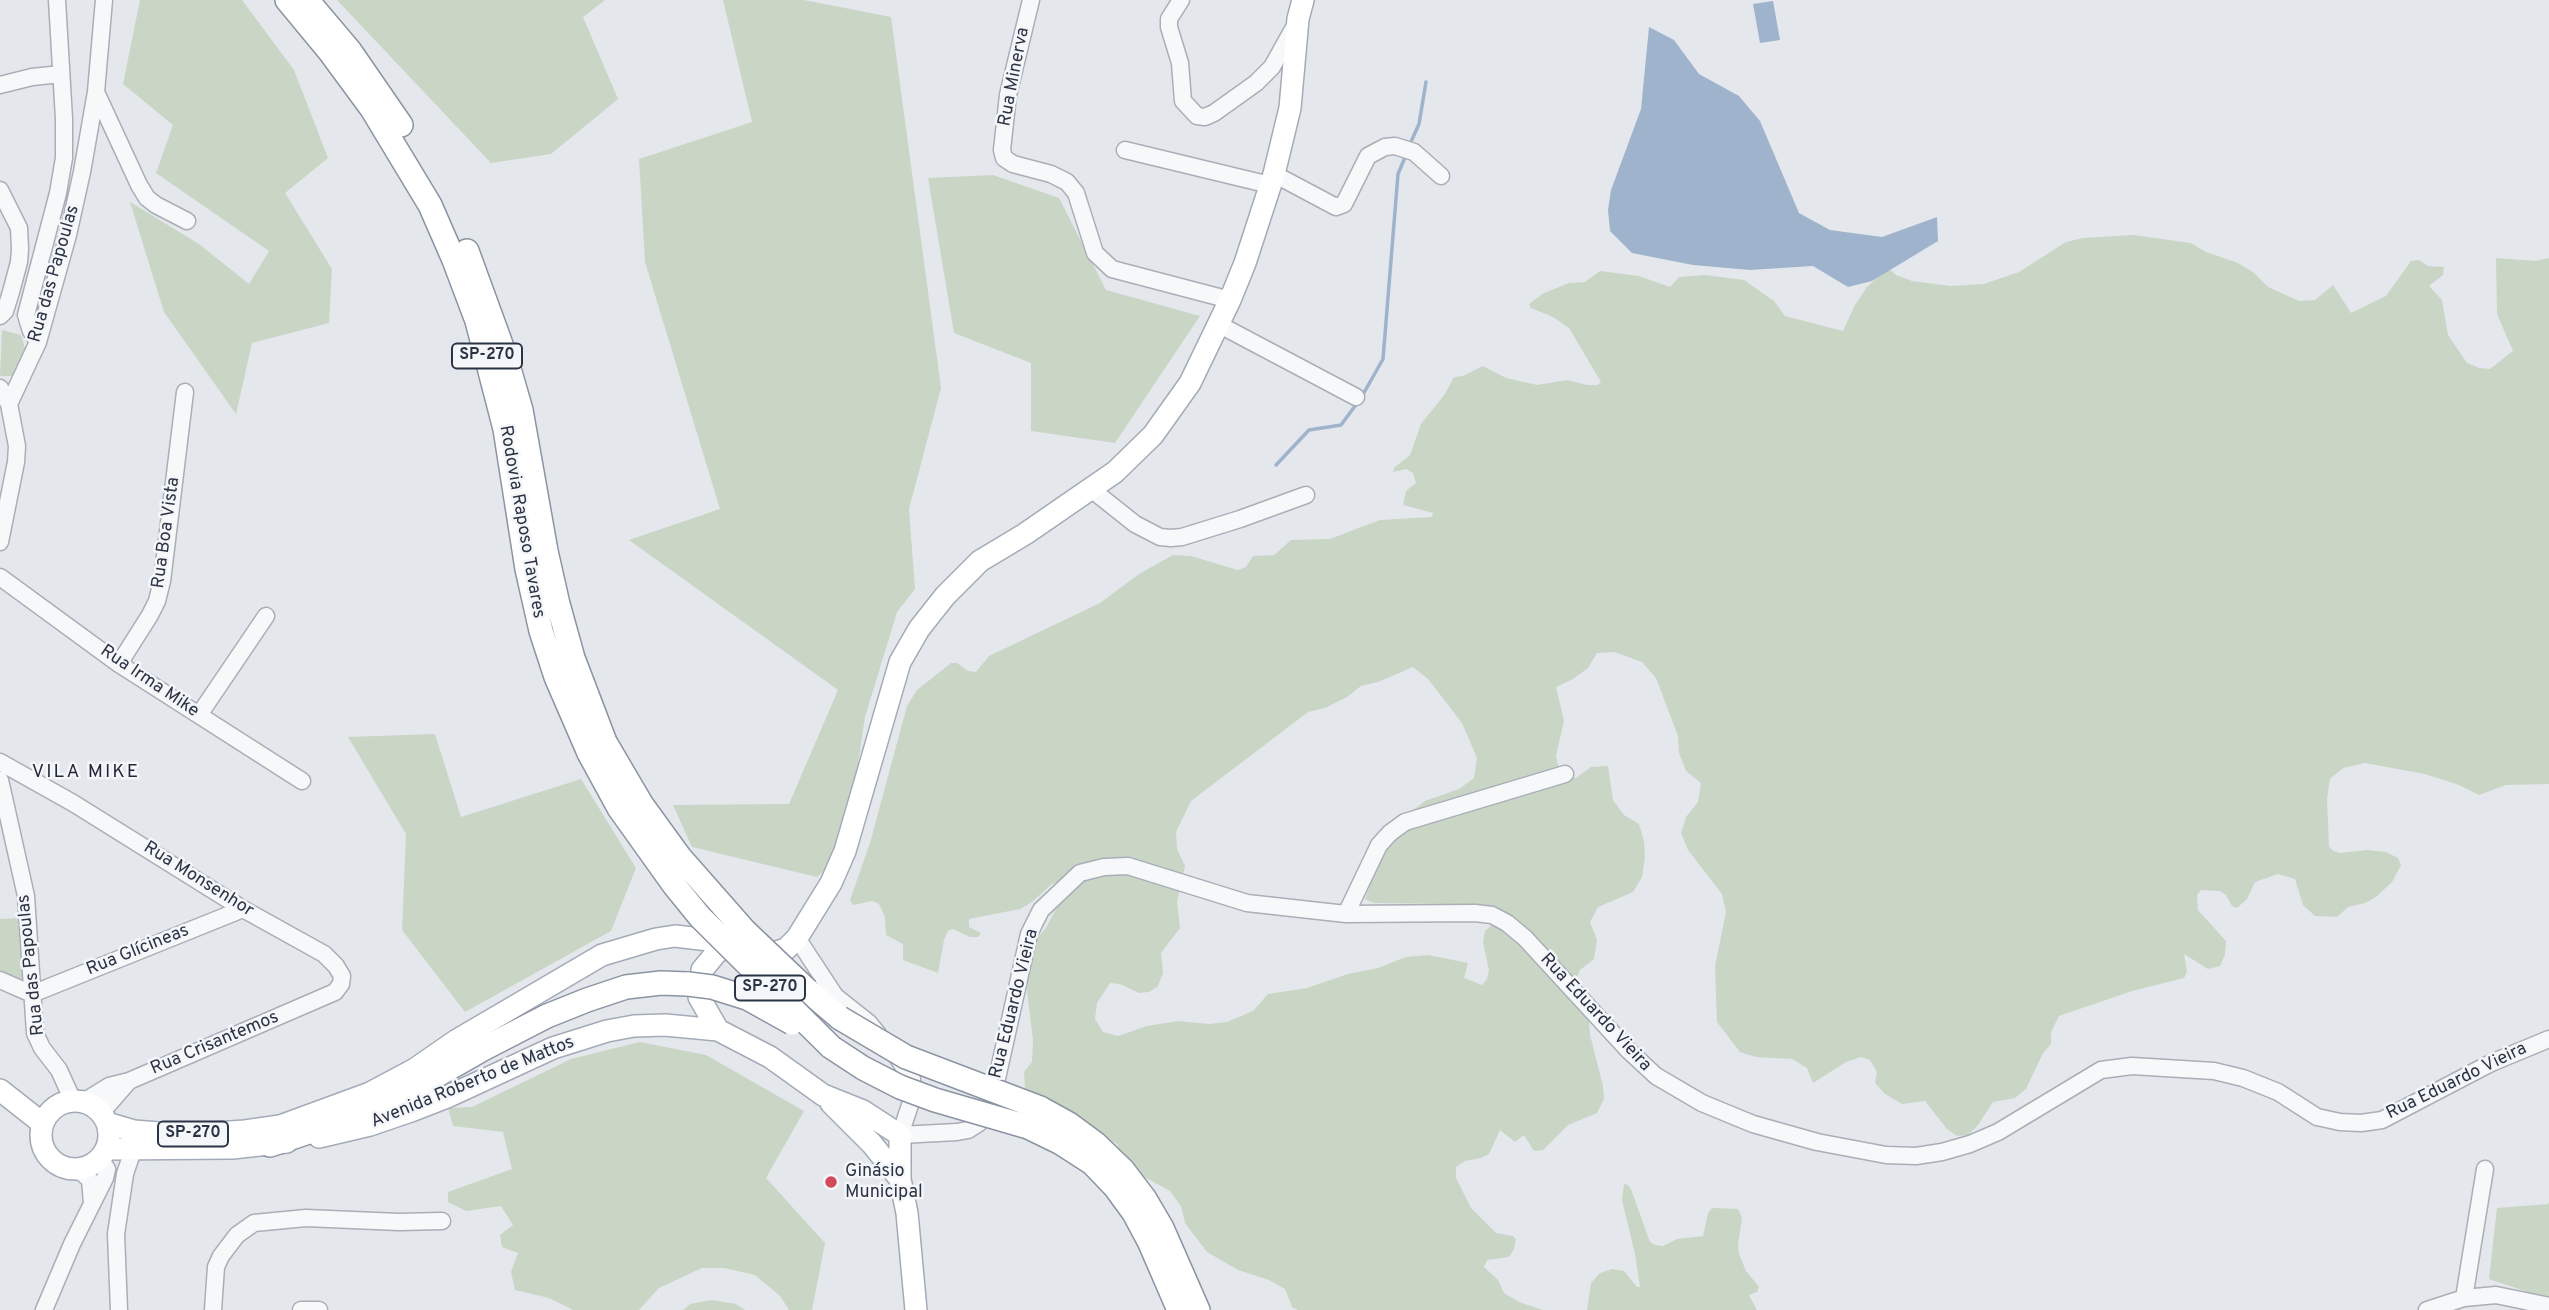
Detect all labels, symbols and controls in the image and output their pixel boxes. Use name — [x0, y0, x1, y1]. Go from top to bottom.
street label: Rua Minerva — [995, 26, 1035, 128]
street label: Rua das Papoulas — [25, 203, 85, 345]
road number: SP-270 — [452, 344, 522, 368]
street label: Rodovia Raposo Tavares — [493, 424, 549, 620]
street label: Rua Boa Vista — [148, 476, 186, 590]
street label: Rua Irma Mike — [96, 641, 202, 723]
district label: VILA MIKE — [33, 762, 139, 784]
street label: Rua Monsenhor — [139, 837, 257, 923]
street label: Rua das Papoulas — [14, 893, 50, 1037]
street label: Rua Glícineas — [84, 921, 192, 981]
street label: Rua Eduardo Vieira — [986, 927, 1044, 1081]
street label: Rua Eduardo Vieira — [1535, 950, 1655, 1076]
road number: SP-270 — [735, 976, 805, 1000]
street label: Rua Crisantemos — [148, 1007, 282, 1081]
street label: Avenida Roberto de Mattos — [368, 1032, 578, 1134]
street label: Rua Eduardo Vieira — [2383, 1039, 2531, 1125]
road number: SP-270 — [158, 1122, 228, 1146]
place label: Ginásio Municipal — [845, 1161, 923, 1204]
marker: Ginásio Municipal — [823, 1174, 839, 1190]

